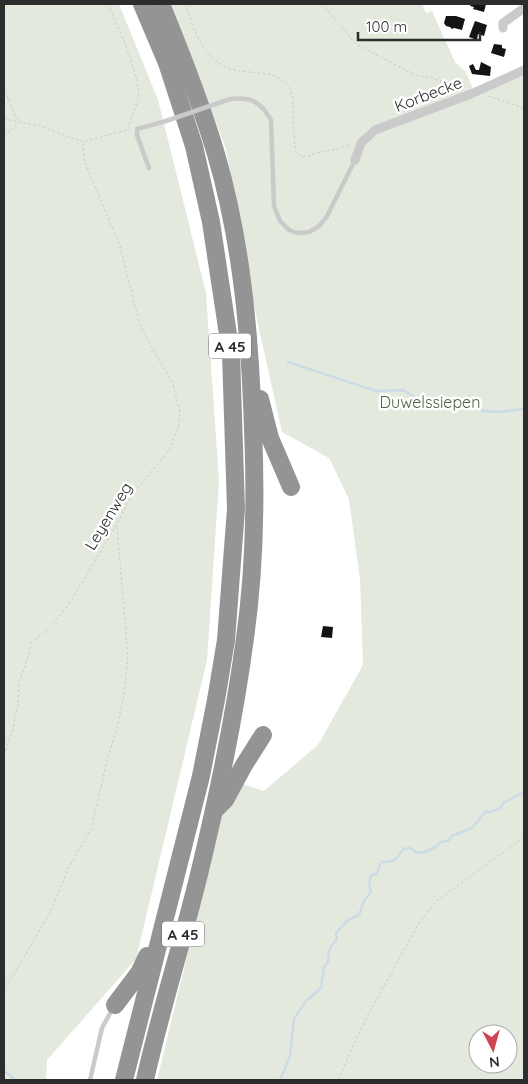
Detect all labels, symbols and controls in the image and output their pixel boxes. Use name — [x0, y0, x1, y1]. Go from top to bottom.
scale bar — [358, 10, 480, 42]
text: 100 m — [366, 17, 407, 36]
street label: Korbecke — [391, 72, 465, 116]
road number: A 45 — [209, 334, 251, 358]
park label: Duwelssiepen — [380, 392, 480, 412]
street label: Leyenweg — [80, 478, 136, 554]
road number: A 45 — [162, 922, 204, 946]
north arrow — [468, 1024, 518, 1074]
text: N — [488, 1052, 500, 1071]

